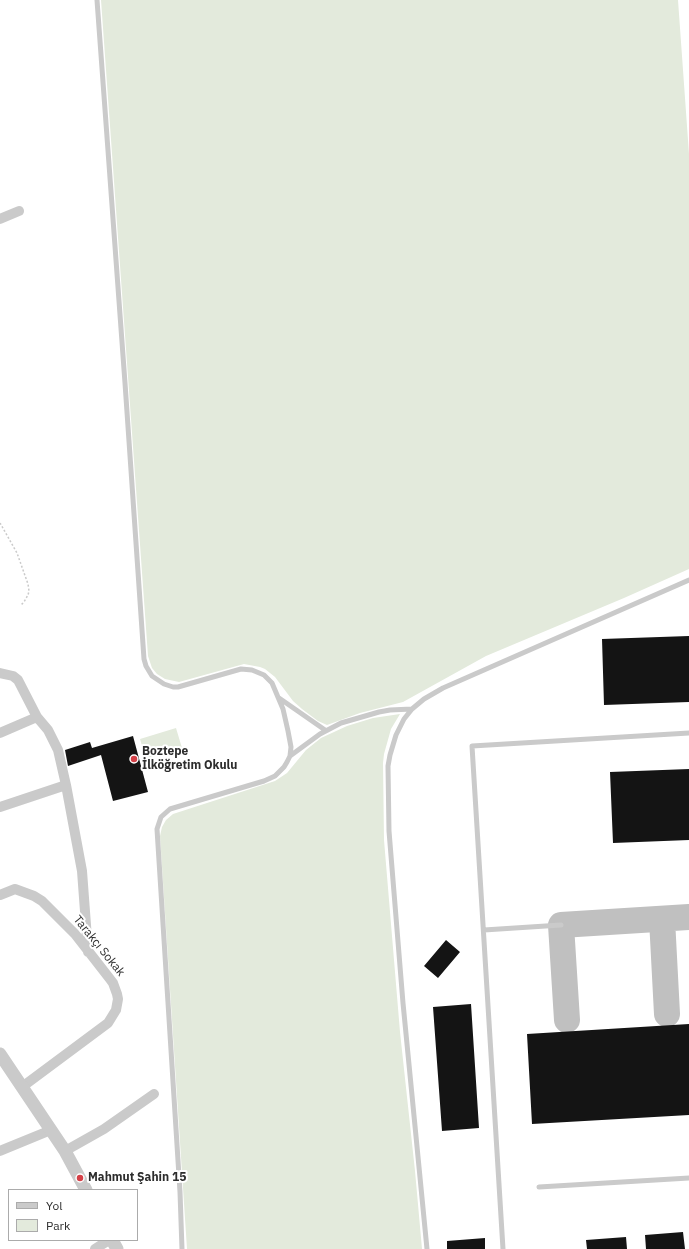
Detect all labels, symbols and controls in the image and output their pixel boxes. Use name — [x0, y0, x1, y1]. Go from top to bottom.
place label: Boztepe İlköğretim Okulu — [142, 745, 237, 773]
marker: Boztepe İlköğretim Okulu — [129, 754, 139, 764]
street label: Tarakçı Sokak — [70, 913, 128, 979]
place label: Mahmut Şahin 15 — [88, 1171, 186, 1185]
marker: Mahmut Şahin 15 — [75, 1173, 85, 1183]
legend — [8, 1189, 138, 1241]
text: Yol — [46, 1198, 63, 1213]
text: Park — [46, 1218, 70, 1233]

